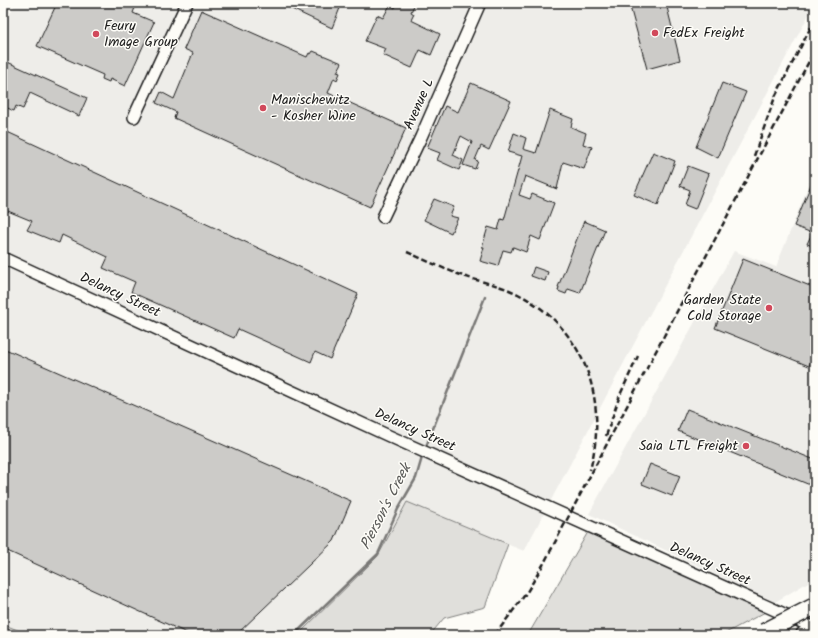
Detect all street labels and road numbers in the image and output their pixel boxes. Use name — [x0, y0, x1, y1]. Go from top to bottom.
street label: Avenue L — [398, 75, 440, 133]
street label: Delancy Street — [76, 267, 164, 324]
street label: Delancy Street — [371, 402, 460, 458]
street label: Delancy Street — [666, 536, 755, 592]

